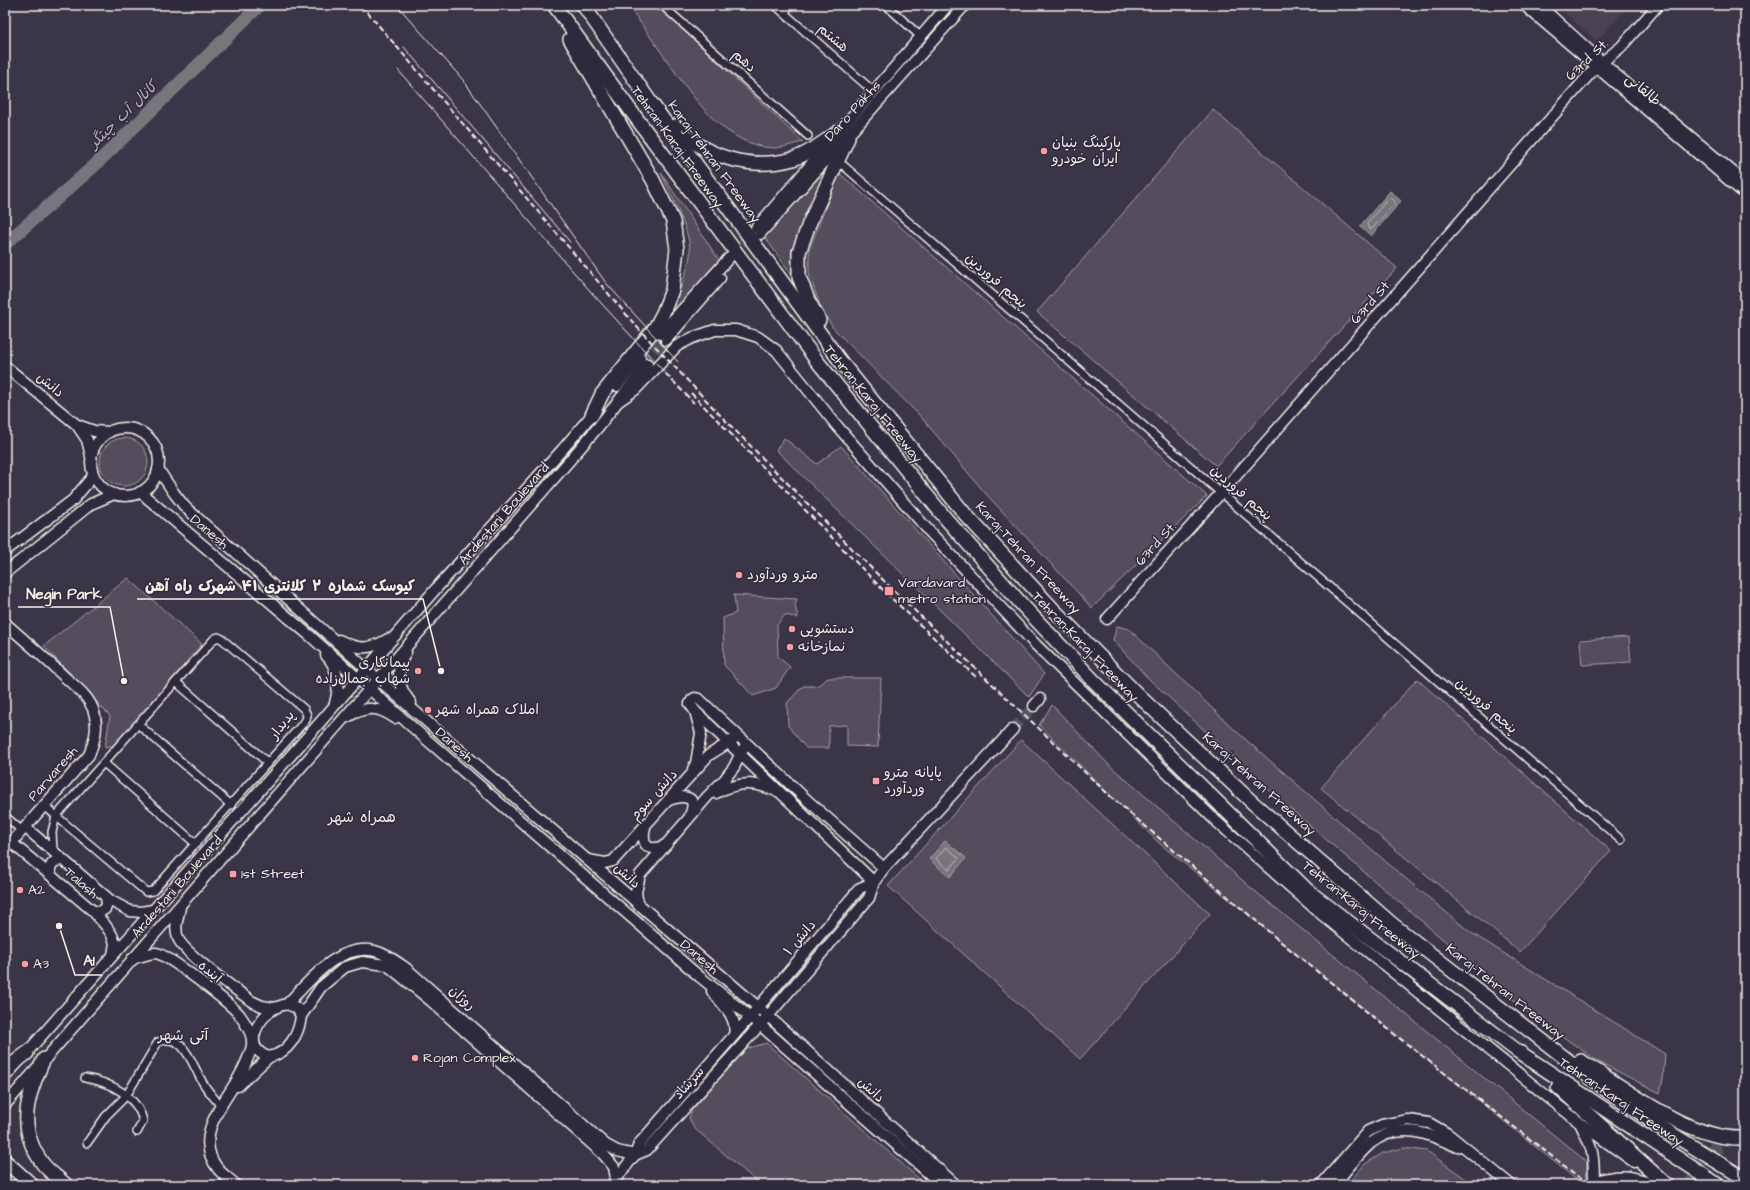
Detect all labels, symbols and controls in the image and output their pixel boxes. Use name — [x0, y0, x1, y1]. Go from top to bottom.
street label: هشتم — [813, 19, 853, 57]
street label: 63rd St. — [1561, 34, 1613, 86]
street label: دهم — [727, 45, 761, 77]
street label: طالقانی — [1621, 69, 1665, 111]
water label: کانال آب چیتگر — [82, 75, 164, 155]
street label: Daro Pakhs — [820, 76, 886, 146]
street label: Tehran-Karaj Freeway — [626, 82, 728, 212]
street label: karaj-Tehran Freeway — [663, 97, 765, 228]
place label: پارکینگ بنیان ایران خودرو — [1051, 133, 1121, 169]
marker: پارکینگ بنیان ایران خودرو — [1039, 146, 1049, 156]
street label: پنجم فروردین — [961, 248, 1031, 314]
street label: 63rd St. — [1346, 275, 1396, 329]
street label: Tehran-Karaj Freeway — [819, 341, 927, 468]
street label: دانش — [32, 368, 68, 402]
street label: Ardestani Boulevard — [454, 458, 554, 570]
street label: پنجم فروردین — [1206, 460, 1276, 526]
street label: Karaj-Tehran Freeway — [971, 498, 1086, 619]
street label: Danesh — [185, 510, 233, 554]
street label: 63rd St. — [1131, 518, 1181, 570]
place label: مترو وردآورد — [747, 565, 818, 585]
marker: مترو وردآورد — [734, 570, 744, 580]
callout: کیوسک شماره ۲ کلانتری ۴۱ شهرک راه آهن — [137, 572, 423, 599]
place label: Vardavard metro station — [898, 573, 986, 609]
text: کیوسک شماره ۲ کلانتری ۴۱ شهرک راه آهن — [145, 576, 415, 597]
callout: Negin Park — [18, 580, 110, 607]
text: Negin Park — [26, 584, 103, 607]
marker: Vardavard metro station — [883, 585, 895, 597]
street label: Tehran-Karaj Freeway — [1027, 587, 1143, 707]
place label: دستشویی — [800, 619, 854, 639]
marker: دستشویی — [787, 624, 797, 634]
place label: نمازخانه — [798, 637, 845, 657]
marker: نمازخانه — [785, 642, 795, 652]
place label: پیمانکاری شهاب جمال‌زاده — [315, 653, 410, 689]
marker: پیمانکاری شهاب جمال‌زاده — [413, 666, 423, 676]
street label: پنجم فروردین — [1451, 673, 1521, 739]
place label: املاک همراه شهر — [435, 700, 539, 720]
marker: املاک همراه شهر — [423, 705, 433, 715]
street label: پدیدار — [264, 706, 300, 744]
street label: Danesh — [431, 723, 477, 767]
street label: Karaj-Tehran Freeway — [1198, 727, 1320, 841]
street label: Parvaresh — [23, 742, 83, 806]
place label: پایانه مترو وردآورد — [883, 763, 942, 799]
street label: دانش سوم — [626, 765, 683, 826]
marker: پایانه مترو وردآورد — [871, 776, 881, 786]
district label: همراه شهر — [326, 807, 396, 828]
street label: Ardestani Boulevard — [127, 831, 227, 943]
street label: Tehran-Karaj Freeway — [1298, 856, 1425, 964]
street label: دانش — [609, 858, 645, 894]
street label: Talash — [60, 863, 102, 903]
place label: 1st Street — [241, 864, 305, 884]
marker: 1st Street — [228, 869, 238, 879]
place label: A2 — [28, 880, 45, 900]
marker: A2 — [15, 885, 25, 895]
street label: دانش ۱ — [779, 916, 821, 960]
street label: Danesh — [675, 935, 723, 979]
street label: Karaj-Tehran Freeway — [1441, 939, 1569, 1045]
callout: A1 — [75, 948, 102, 975]
text: A1 — [83, 951, 95, 972]
place label: A3 — [33, 954, 49, 974]
street label: آینده — [194, 956, 227, 988]
marker: A3 — [20, 959, 30, 969]
street label: روژان — [444, 981, 480, 1015]
district label: آتی شهر — [156, 1025, 209, 1046]
place label: Rojan Complex — [423, 1048, 516, 1068]
marker: Rojan Complex — [410, 1053, 420, 1063]
street label: Tehran-Karaj Freeway — [1555, 1053, 1688, 1151]
street label: سرشاد — [669, 1062, 709, 1104]
street label: دانش — [853, 1072, 889, 1108]

